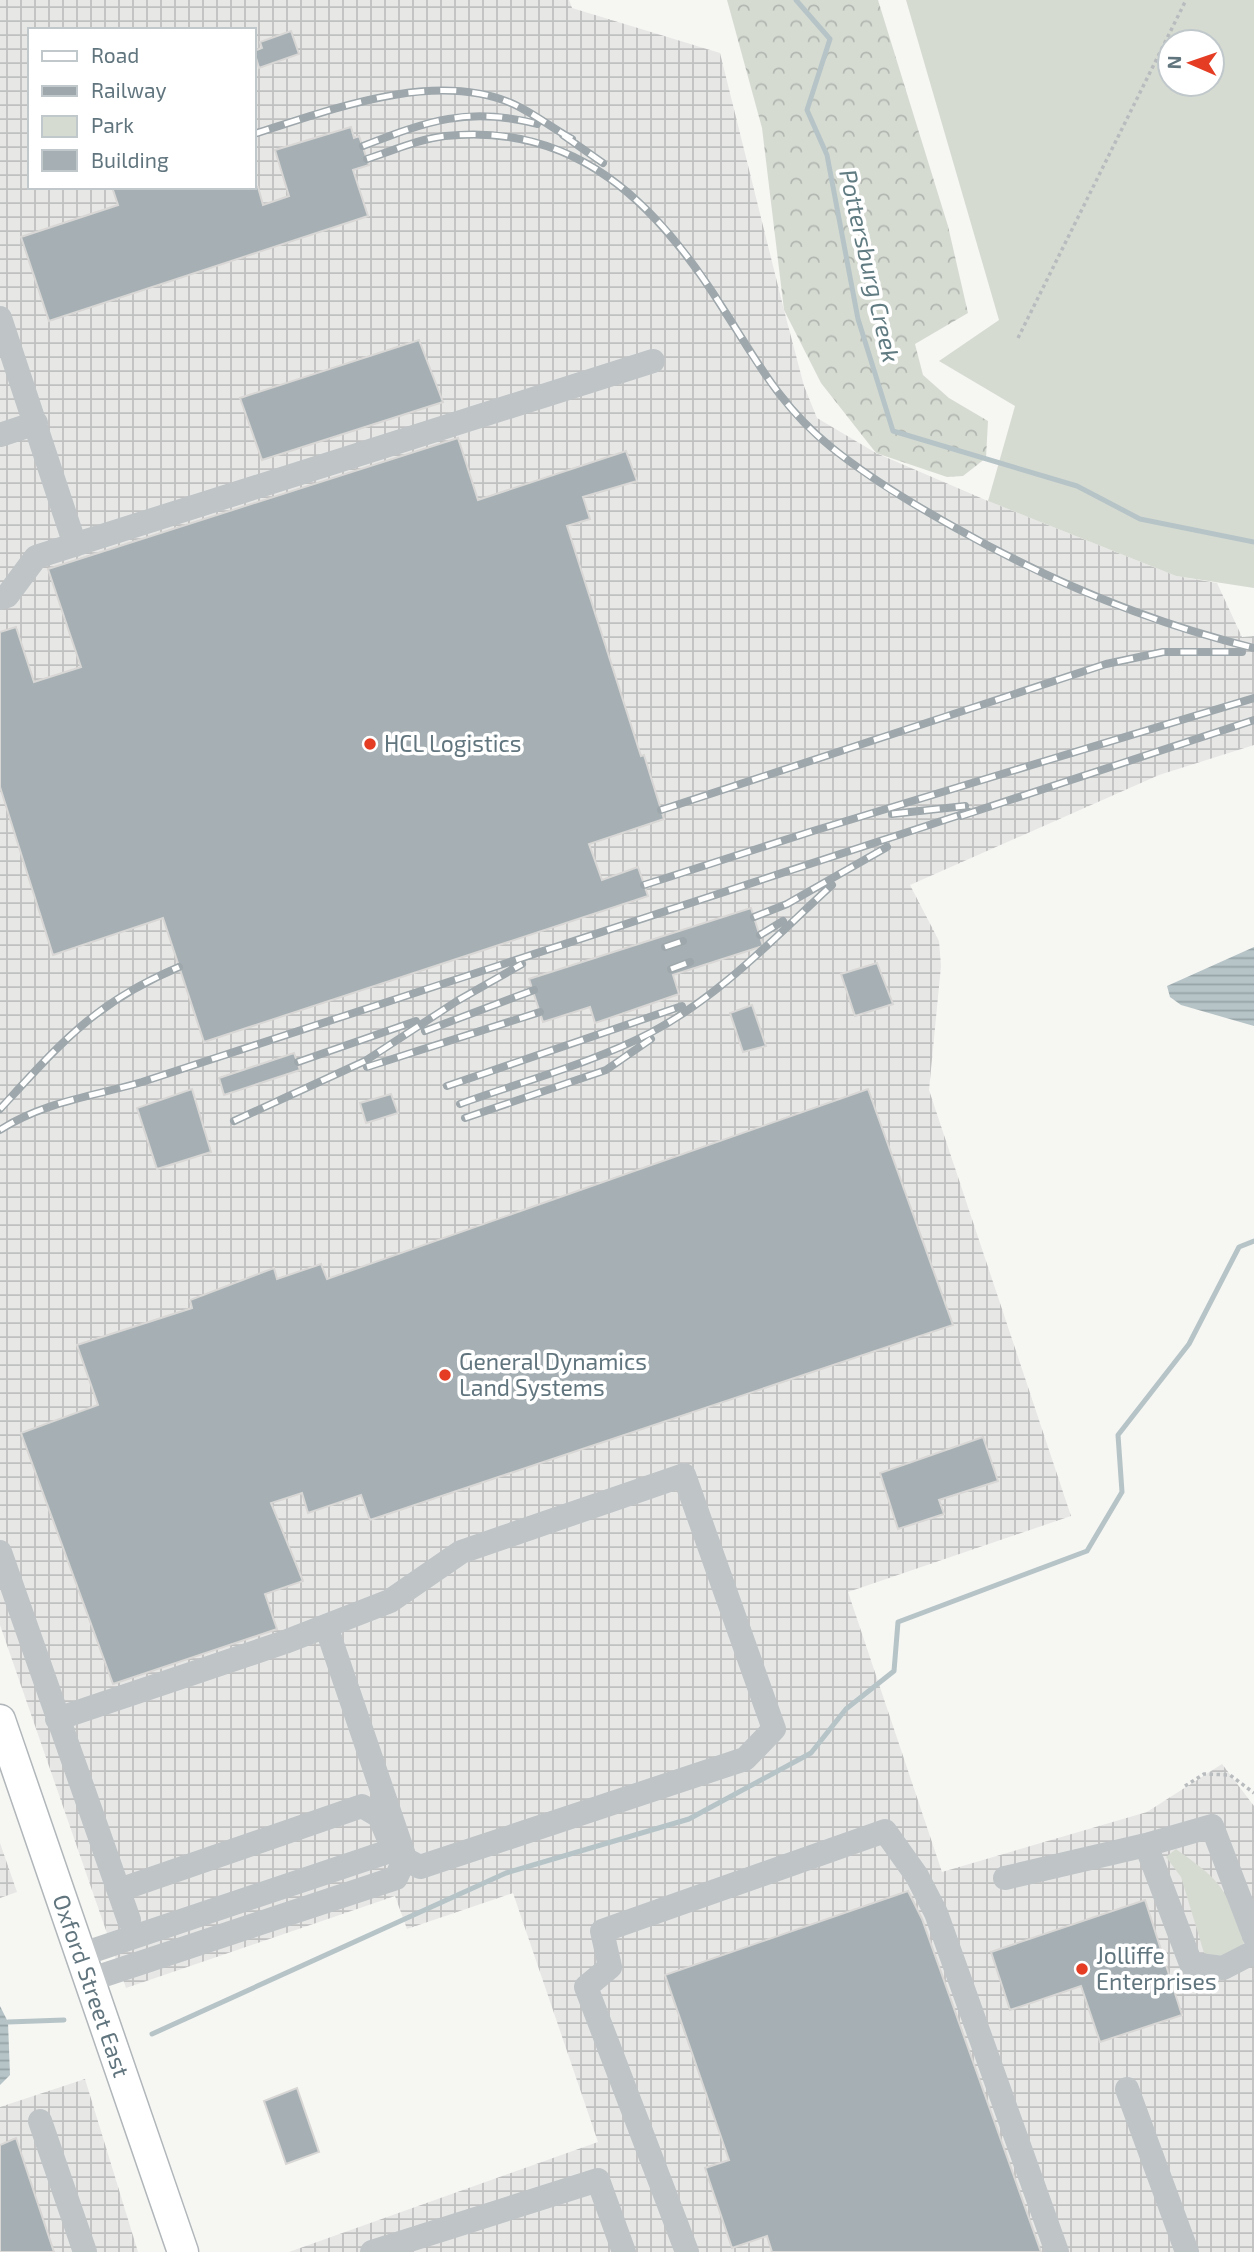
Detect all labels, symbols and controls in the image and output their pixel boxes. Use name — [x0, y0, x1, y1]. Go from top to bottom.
legend — [28, 28, 256, 189]
north arrow — [1156, 28, 1226, 98]
text: Road — [91, 42, 139, 67]
text: N — [1162, 55, 1185, 70]
text: Railway — [91, 77, 167, 102]
text: Park — [91, 112, 134, 137]
text: Building — [91, 147, 169, 172]
water label: Pottersburg Creek — [834, 166, 907, 365]
place label: HCL Logistics — [384, 729, 521, 757]
marker: HCL Logistics — [362, 736, 378, 752]
place label: General Dynamics Land Systems — [459, 1347, 647, 1401]
marker: General Dynamics Land Systems — [437, 1367, 453, 1383]
street label: Oxford Street East — [48, 1891, 136, 2081]
place label: Jolliffe Enterprises — [1096, 1941, 1217, 1995]
marker: Jolliffe Enterprises — [1074, 1961, 1090, 1977]

